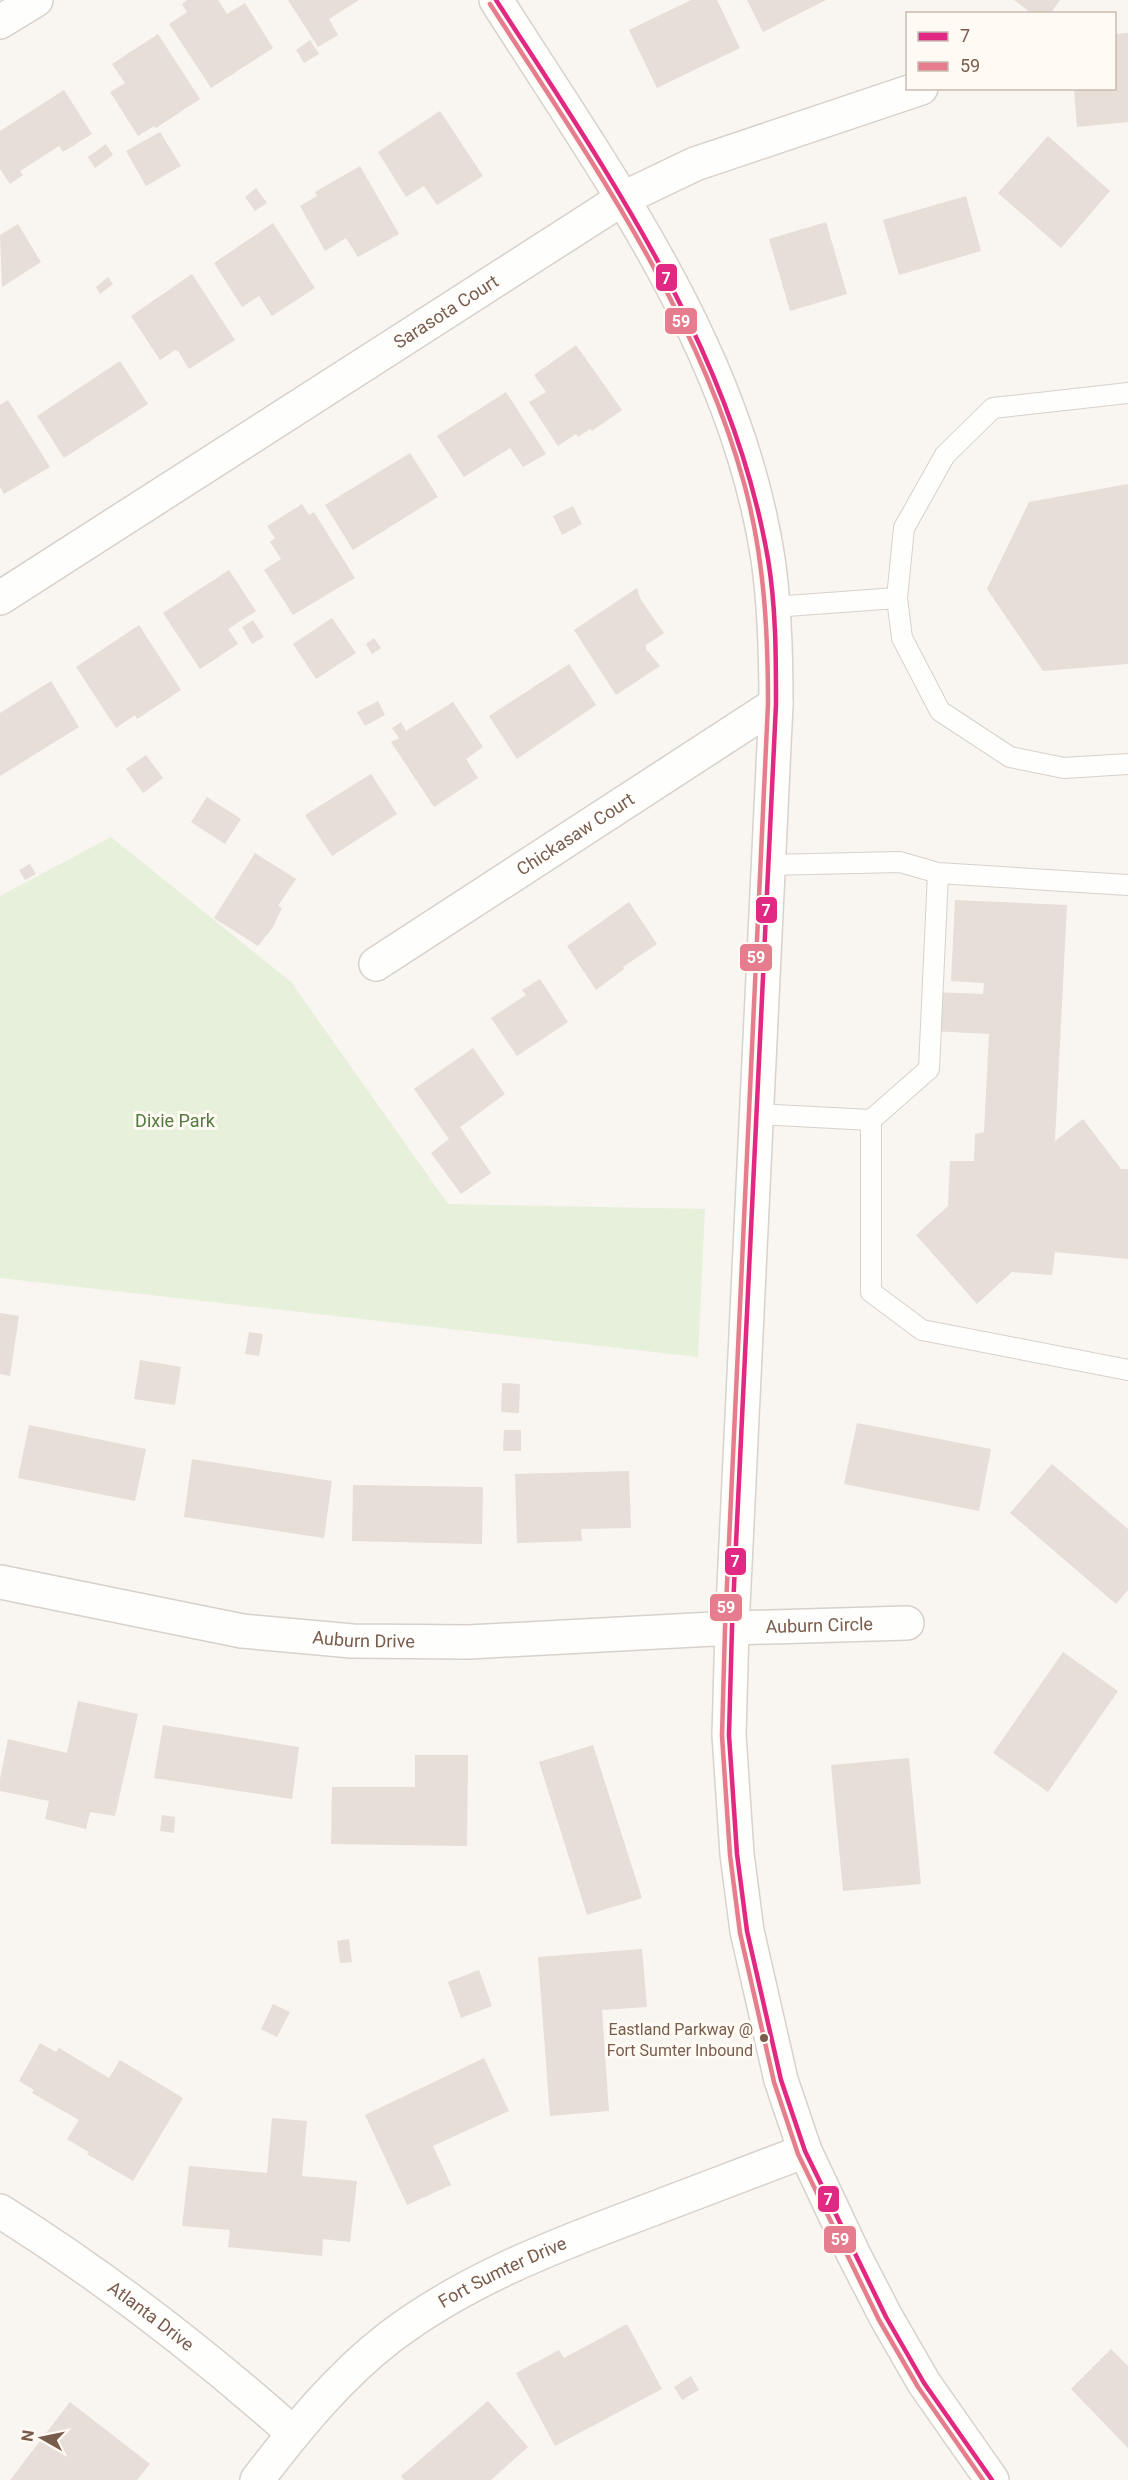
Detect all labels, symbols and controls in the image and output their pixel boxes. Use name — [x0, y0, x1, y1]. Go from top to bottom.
legend — [906, 12, 1116, 90]
text: 7 — [960, 25, 970, 46]
text: 59 — [960, 55, 980, 76]
line badge: 7 — [655, 263, 678, 292]
text: 7 — [661, 269, 671, 288]
street label: Sarasota Court — [390, 270, 502, 353]
line badge: 59 — [664, 307, 698, 335]
text: 59 — [672, 312, 690, 331]
street label: Chickasaw Court — [513, 788, 638, 880]
line badge: 7 — [755, 896, 778, 924]
text: 7 — [761, 901, 771, 920]
line badge: 59 — [739, 943, 773, 972]
text: 59 — [747, 948, 765, 967]
park label: Dixie Park — [135, 1110, 216, 1131]
line badge: 7 — [724, 1547, 747, 1576]
text: 7 — [730, 1552, 740, 1571]
line badge: 59 — [709, 1593, 743, 1622]
text: 59 — [717, 1598, 735, 1617]
street label: Auburn Circle — [765, 1613, 873, 1637]
street label: Auburn Drive — [312, 1626, 415, 1652]
place label: Eastland Parkway @ Fort Sumter Inbound — [607, 2020, 753, 2060]
marker: Eastland Parkway @ Fort Sumter Inbound — [758, 2032, 770, 2044]
line badge: 7 — [817, 2185, 840, 2213]
text: 7 — [823, 2190, 833, 2209]
line badge: 59 — [823, 2225, 857, 2254]
text: 59 — [831, 2230, 849, 2249]
street label: Fort Sumter Drive — [434, 2232, 569, 2312]
street label: Atlanta Drive — [104, 2276, 198, 2355]
north arrow — [12, 2408, 72, 2468]
text: N — [17, 2429, 38, 2443]

